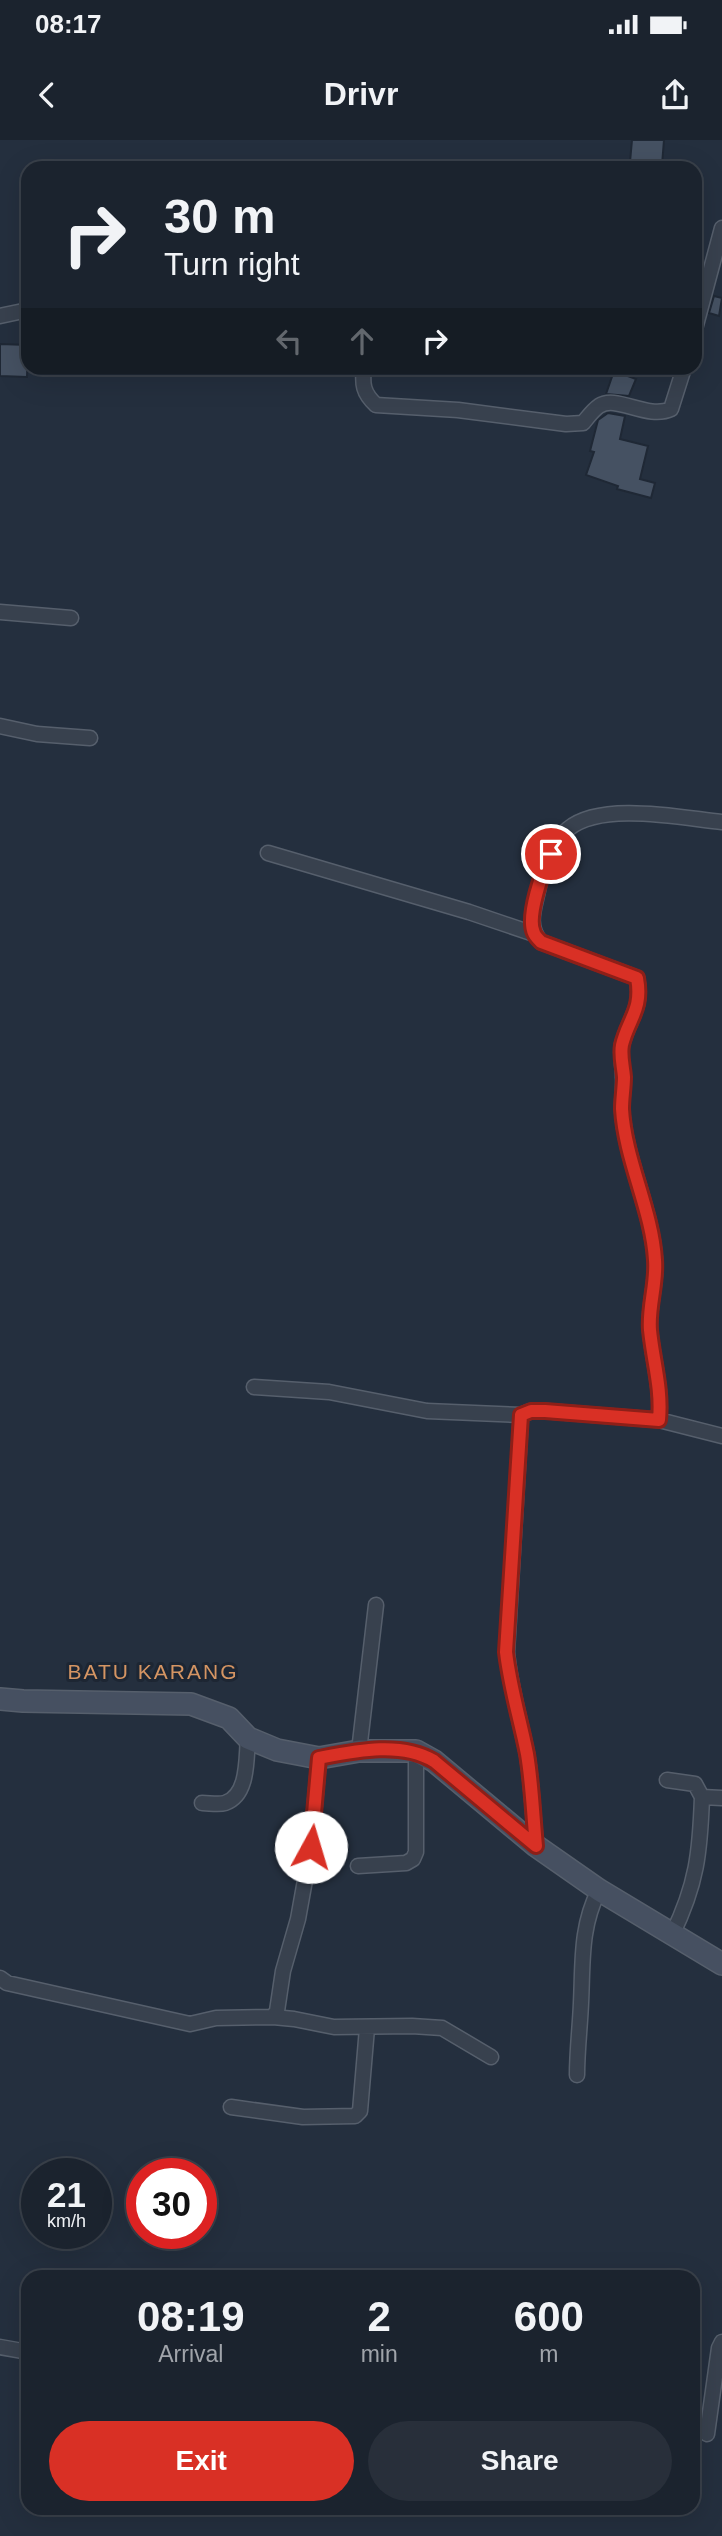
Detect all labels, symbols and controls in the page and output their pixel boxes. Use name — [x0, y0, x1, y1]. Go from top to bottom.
text: 08:17 — [35, 9, 102, 39]
icon: back — [28, 76, 66, 114]
text: Drivr — [324, 76, 398, 112]
icon: share — [656, 76, 694, 114]
icon: right — [49, 189, 140, 280]
text: 30 m — [164, 189, 276, 243]
text: Turn right — [164, 246, 300, 282]
icon: left — [270, 322, 308, 360]
icon: ahead — [343, 322, 381, 360]
icon: right — [416, 322, 454, 360]
pin — [521, 824, 581, 884]
icon: arrive — [532, 835, 570, 873]
district label: BATU KARANG — [68, 1660, 238, 1683]
position arrow — [274, 1810, 348, 1884]
speed limit sign: 30 — [126, 2158, 217, 2249]
text: 21 — [47, 2175, 86, 2214]
text: km/h — [47, 2211, 86, 2231]
text: 08:19 — [137, 2293, 245, 2340]
text: 2 — [367, 2293, 391, 2340]
text: 600 — [514, 2293, 584, 2340]
text: Arrival — [158, 2341, 223, 2367]
text: min — [361, 2341, 398, 2367]
text: m — [539, 2341, 558, 2367]
button: Exit — [49, 2421, 354, 2501]
button: Share — [368, 2421, 672, 2501]

